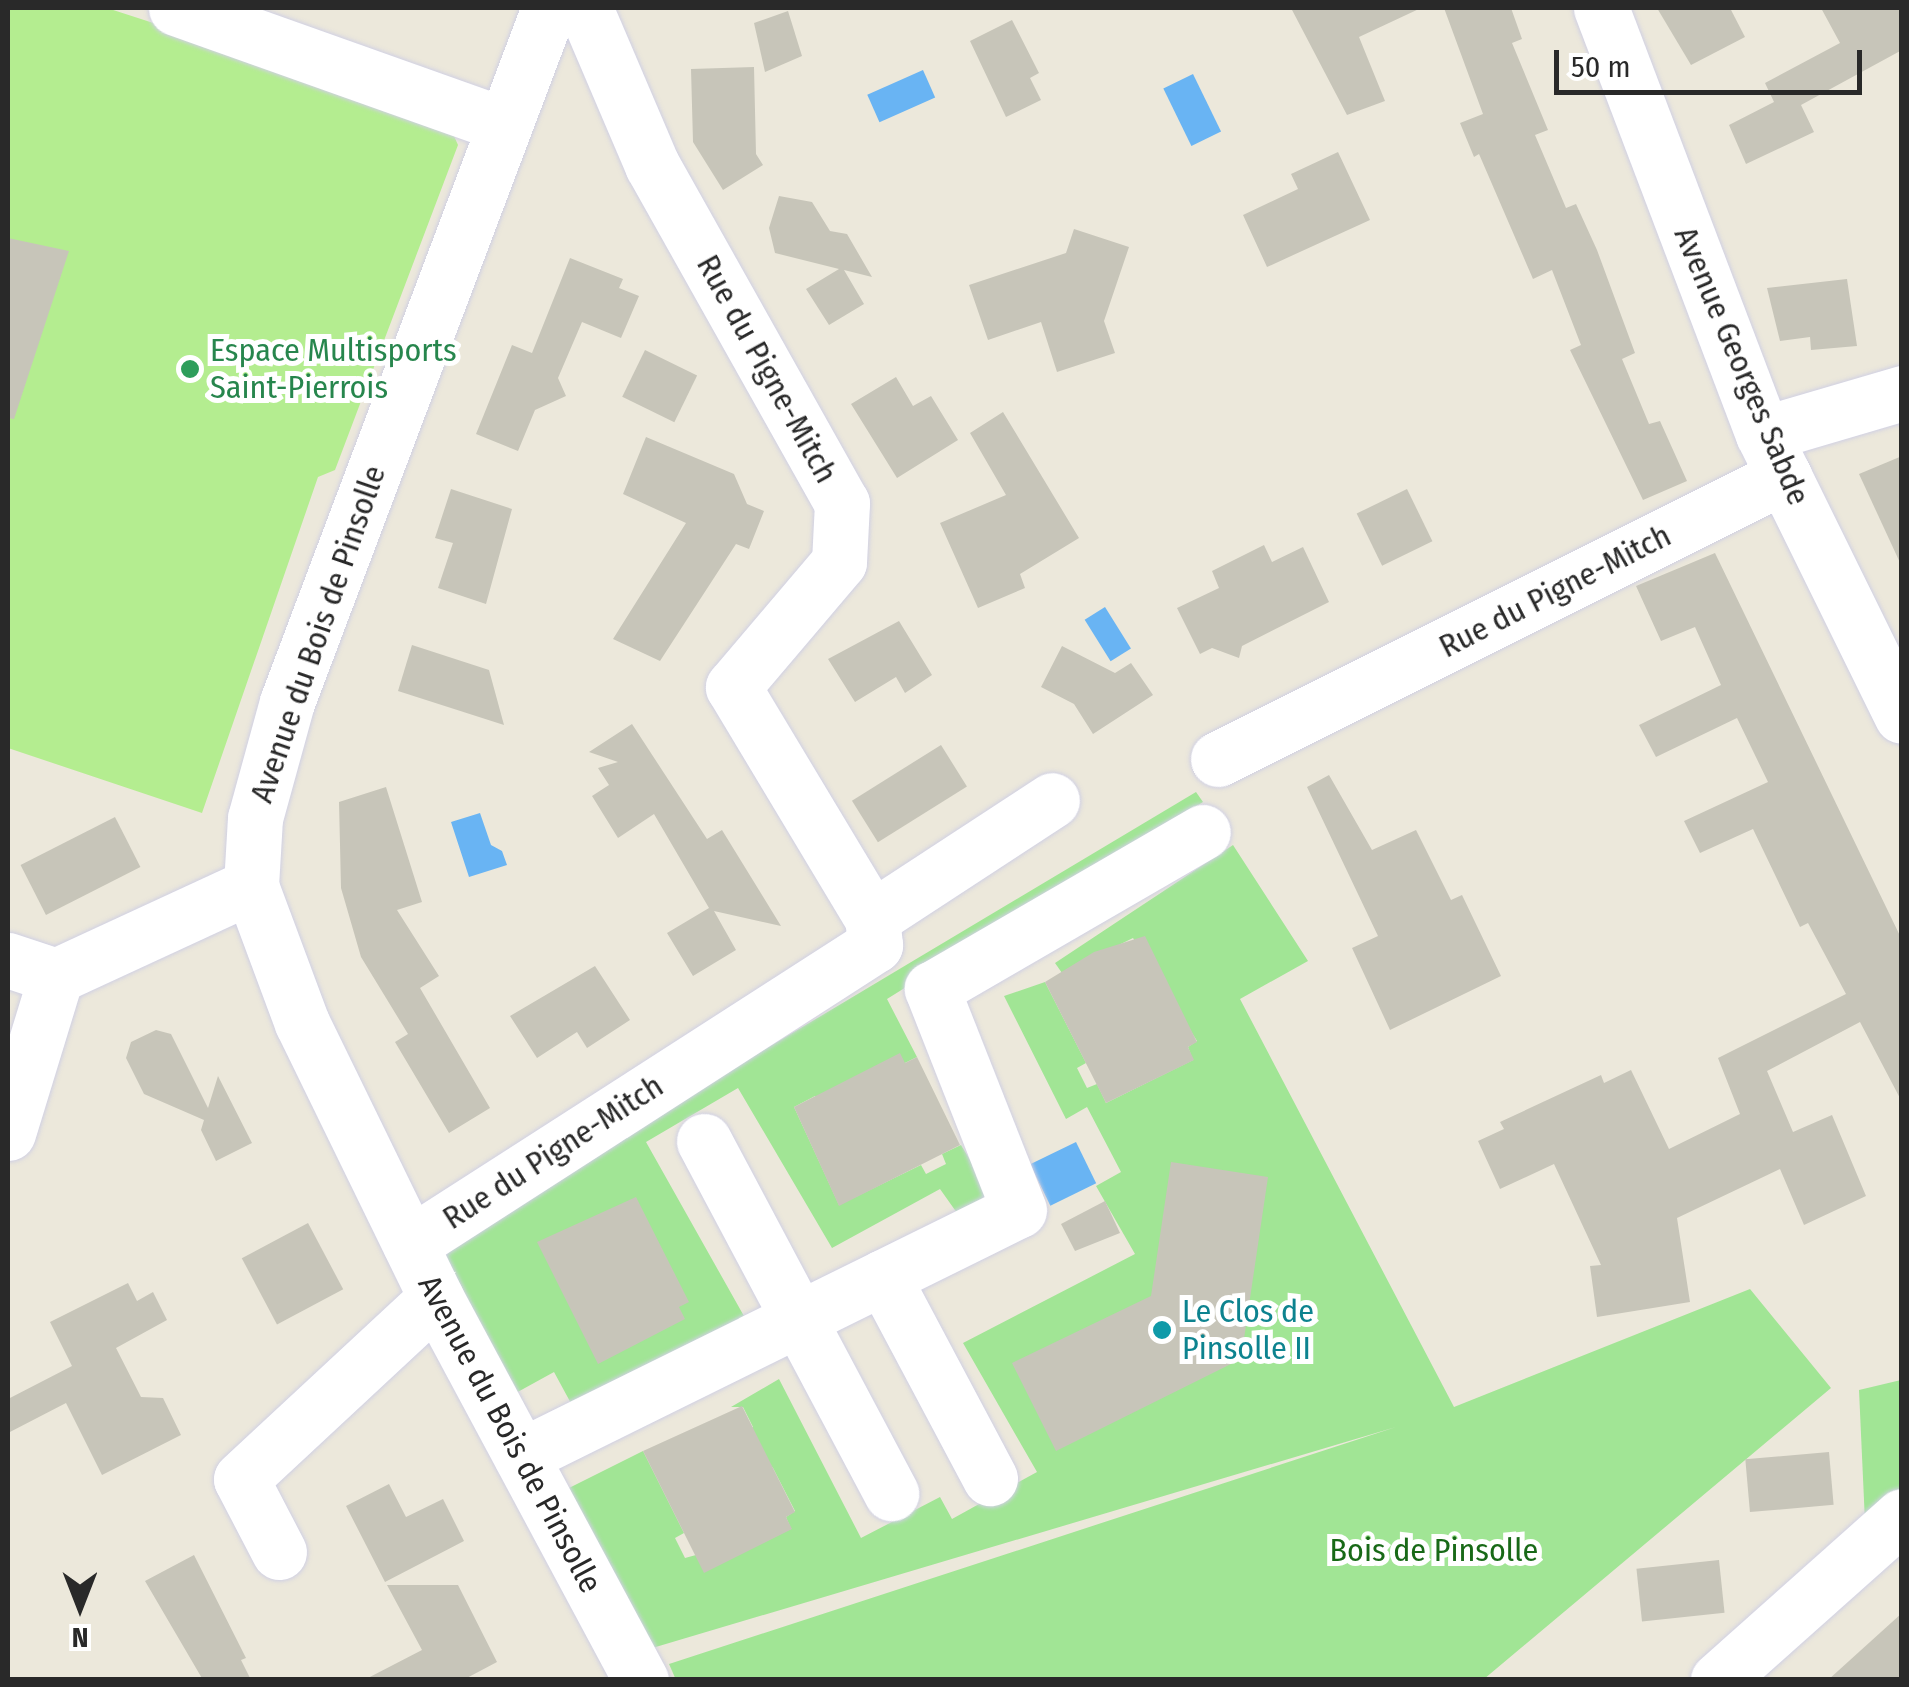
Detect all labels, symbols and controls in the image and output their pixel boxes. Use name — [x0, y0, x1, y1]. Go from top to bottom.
scale bar — [1559, 30, 1866, 92]
text: 50 m — [1571, 49, 1631, 85]
street label: Avenue Georges Sabde — [1666, 221, 1818, 511]
street label: Rue du Pigne-Mitch — [688, 248, 846, 490]
place label: Espace Multisports Saint-Pierrois — [210, 332, 457, 407]
marker: Espace Multisports Saint-Pierrois — [179, 358, 201, 380]
street label: Avenue du Bois de Pinsolle — [242, 460, 394, 808]
street label: Rue du Pigne-Mitch — [1433, 516, 1677, 666]
street label: Rue du Pigne-Mitch — [436, 1067, 670, 1237]
street label: Avenue du Bois de Pinsolle — [410, 1269, 610, 1599]
place label: Le Clos de Pinsolle II — [1182, 1293, 1314, 1368]
marker: Le Clos de Pinsolle II — [1151, 1319, 1173, 1341]
park label: Bois de Pinsolle — [1330, 1531, 1538, 1569]
north arrow — [30, 1557, 130, 1657]
text: N — [72, 1621, 88, 1654]

